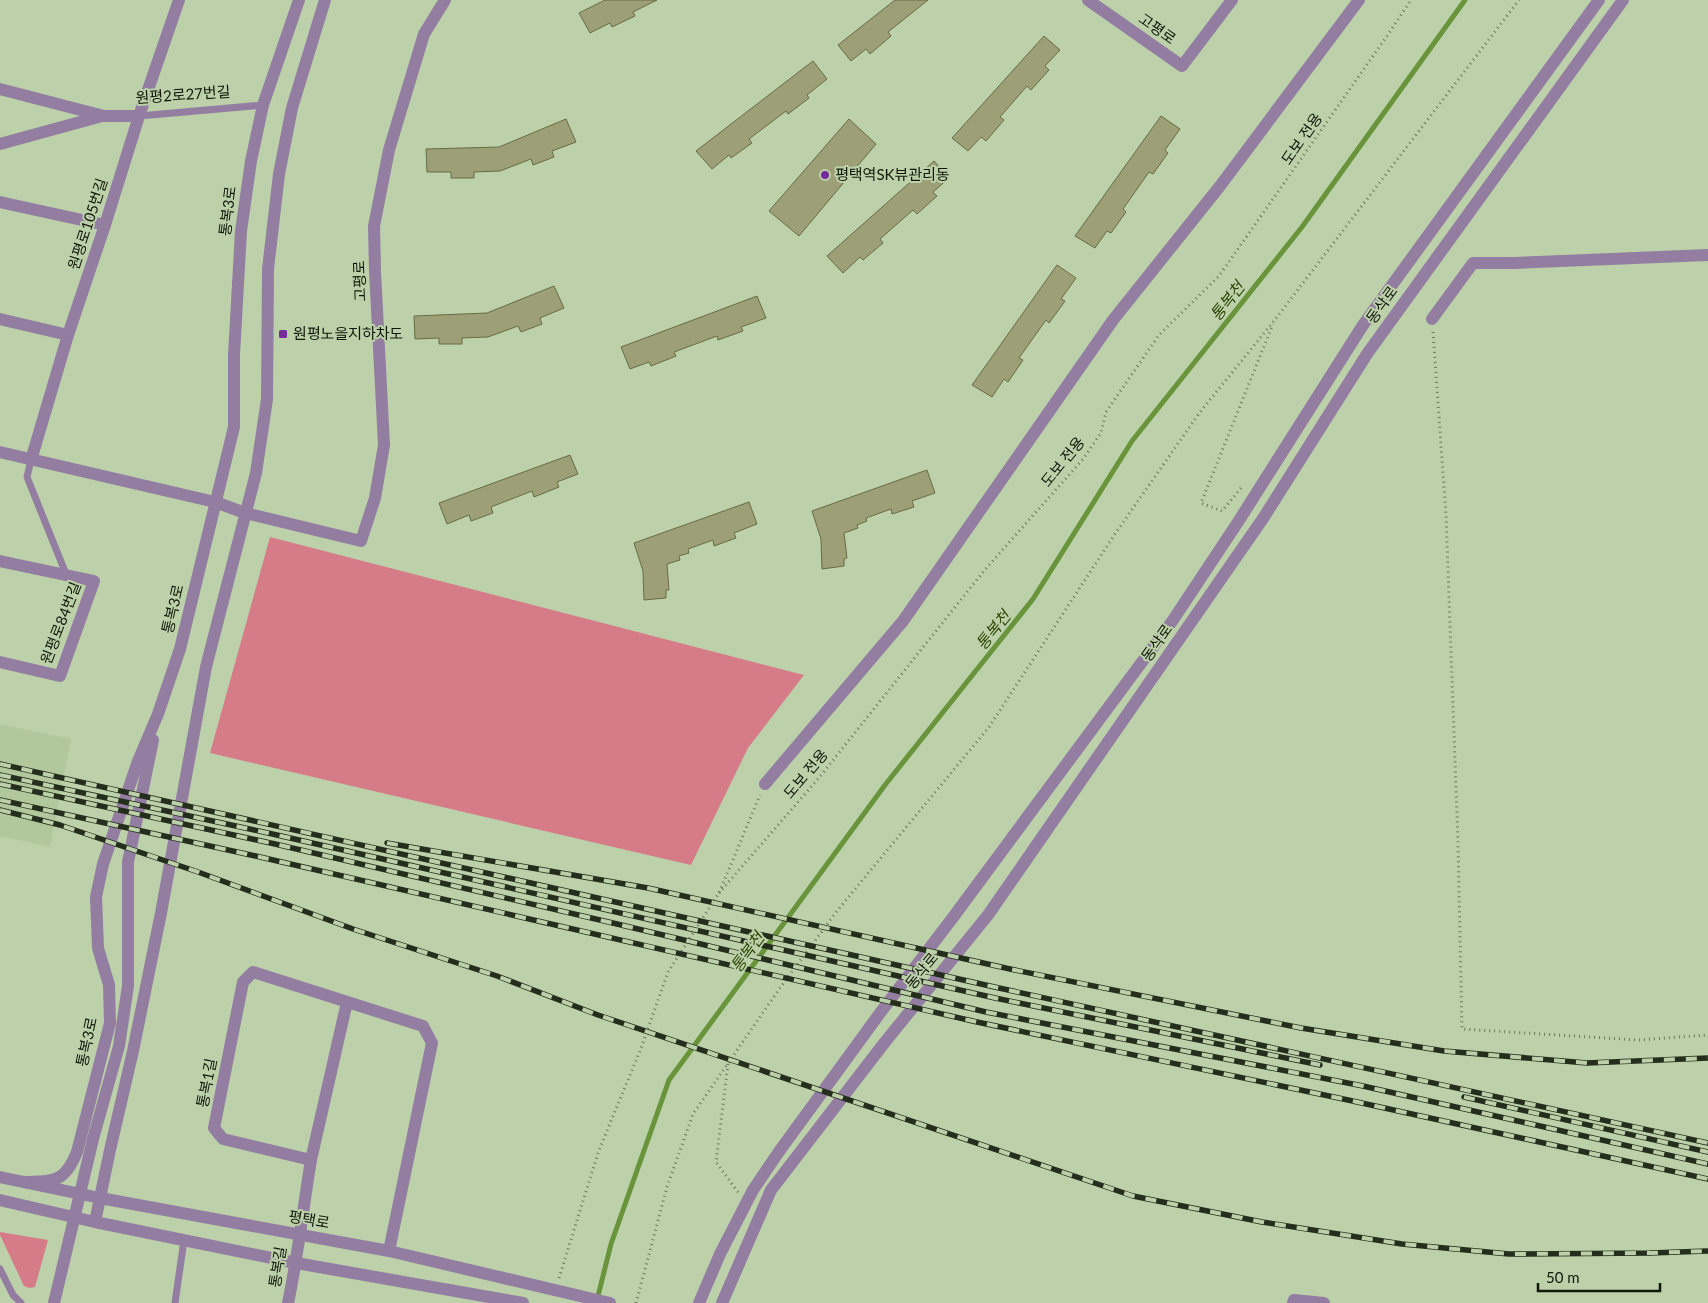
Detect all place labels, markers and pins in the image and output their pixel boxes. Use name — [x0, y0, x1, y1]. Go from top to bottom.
place label: 평택역SK뷰관리동 — [835, 165, 950, 183]
marker: 평택역SK뷰관리동 — [819, 169, 831, 181]
place label: 원평노을지하차도 — [293, 324, 403, 342]
marker: 원평노을지하차도 — [277, 328, 289, 340]

